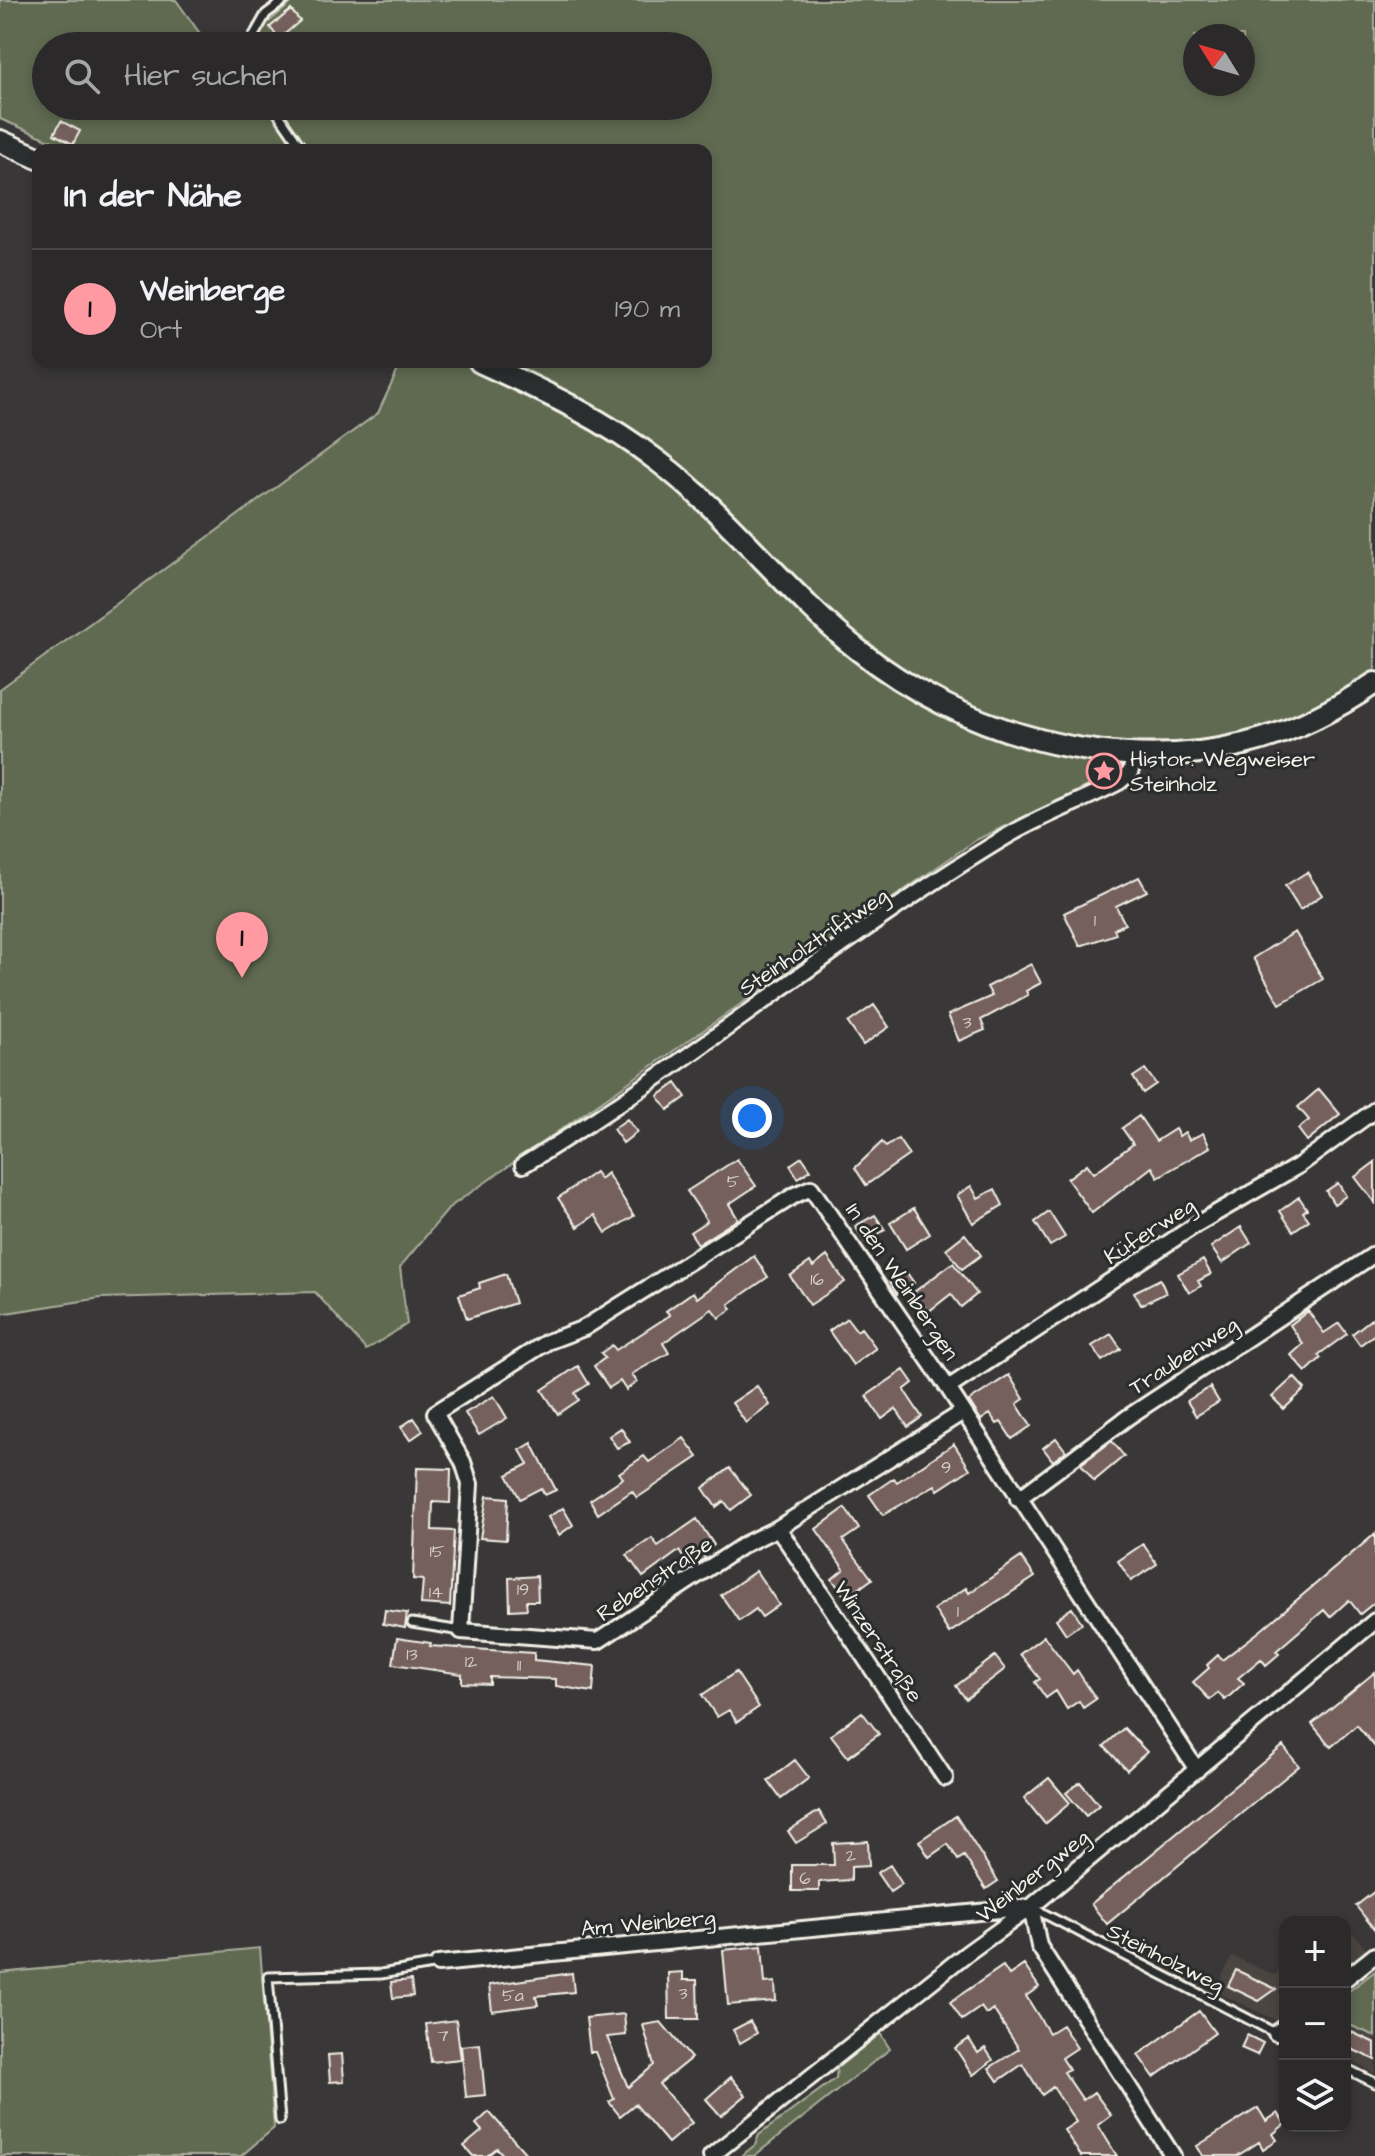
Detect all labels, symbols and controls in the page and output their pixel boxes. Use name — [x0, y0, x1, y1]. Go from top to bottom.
north arrow — [1183, 24, 1255, 96]
search box — [32, 32, 712, 120]
icon: search — [60, 54, 104, 98]
text: Hier suchen — [124, 55, 287, 97]
text: In der Nähe — [64, 172, 242, 220]
text: Weinberge — [140, 270, 285, 312]
text: 1 — [88, 291, 92, 327]
text: 190 m — [615, 291, 680, 327]
text: Ort — [140, 312, 182, 348]
place label: Histor. Wegweiser Steinholz — [1130, 744, 1315, 800]
place icon: Histor. Wegweiser Steinholz — [1085, 752, 1123, 790]
street label: Steinholztriftweg — [733, 881, 895, 1005]
house number: 1 — [1094, 908, 1096, 933]
pin: 1 — [216, 912, 268, 978]
house number: 3 — [962, 1010, 972, 1035]
your location — [732, 1098, 772, 1138]
house number: 5 — [727, 1169, 740, 1194]
street label: Küferweg — [1098, 1190, 1202, 1273]
street label: In den Weinbergen — [837, 1197, 966, 1367]
house number: 16 — [810, 1267, 824, 1292]
street label: Traubenweg — [1123, 1309, 1245, 1404]
house number: 9 — [941, 1455, 951, 1480]
street label: Rebenstraße — [591, 1529, 719, 1629]
house number: 15 — [429, 1539, 445, 1564]
street label: Winzerstraße — [826, 1575, 930, 1709]
house number: 19 — [517, 1577, 529, 1602]
house number: 14 — [429, 1580, 443, 1605]
house number: 1 — [957, 1599, 959, 1624]
house number: 13 — [406, 1642, 418, 1667]
house number: 12 — [465, 1649, 478, 1674]
house number: 11 — [517, 1653, 521, 1678]
street label: Weinbergweg — [970, 1822, 1097, 1931]
house number: 2 — [846, 1843, 857, 1868]
house number: 6 — [799, 1866, 811, 1891]
street label: Am Weinberg — [580, 1902, 717, 1946]
street label: Steinholzweg — [1101, 1915, 1229, 2002]
map controls — [1279, 1916, 1351, 2132]
button: + — [1279, 1916, 1351, 1988]
house number: 3 — [678, 1981, 688, 2006]
house number: 5a — [502, 1983, 524, 2008]
button: − — [1279, 1988, 1351, 2060]
house number: 7 — [437, 2023, 449, 2048]
button: layers — [1279, 2060, 1351, 2132]

